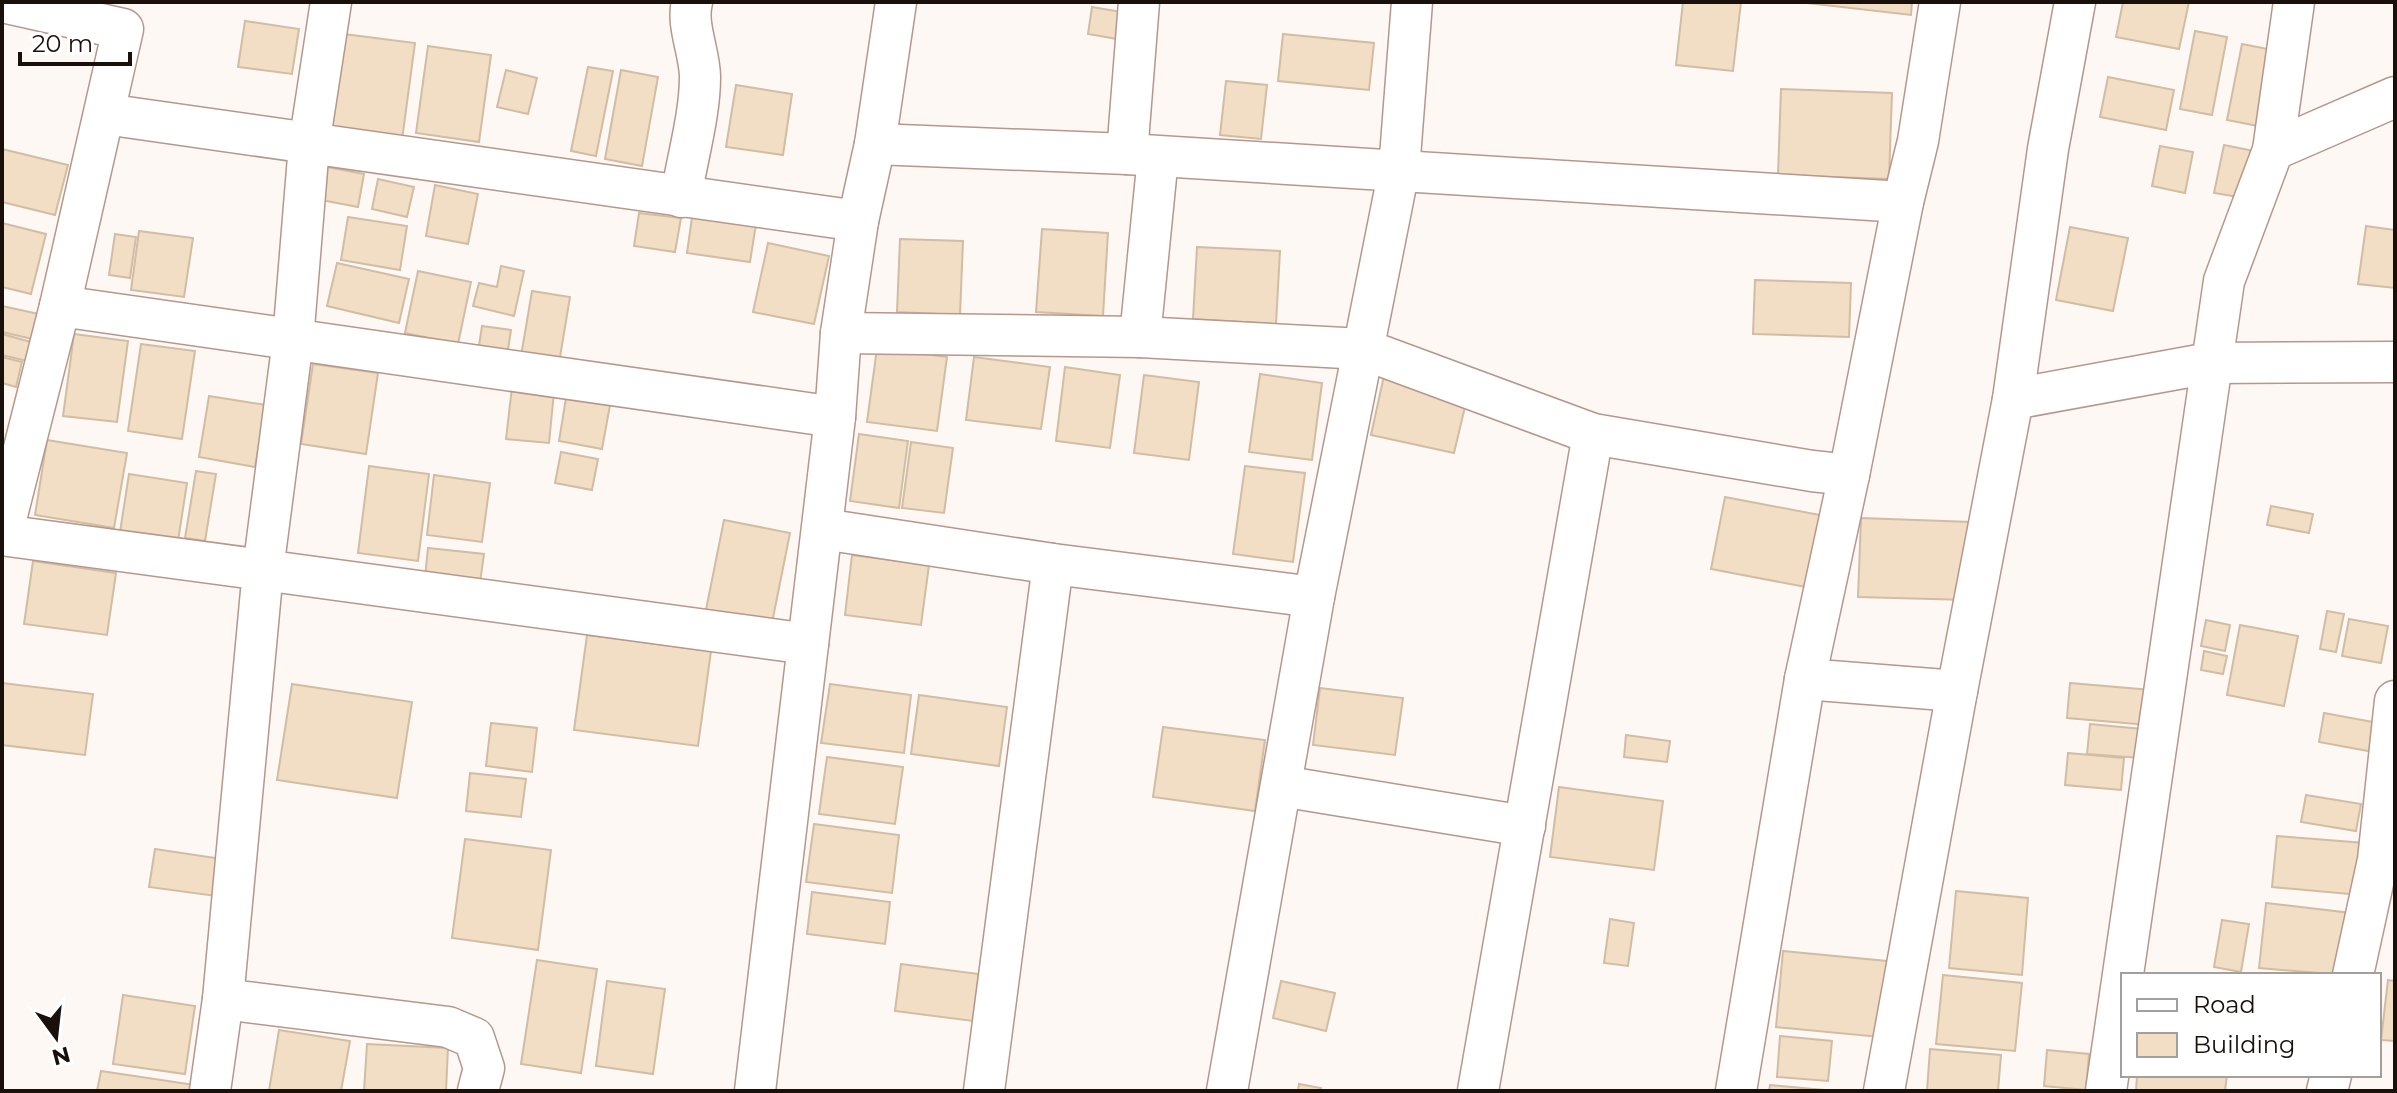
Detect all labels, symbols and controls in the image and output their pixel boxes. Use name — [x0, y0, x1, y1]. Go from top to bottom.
scale bar — [20, 16, 130, 66]
text: 20 m — [32, 29, 93, 58]
legend — [2121, 973, 2381, 1077]
text: Road — [2193, 990, 2256, 1019]
north arrow — [16, 997, 96, 1077]
text: Building — [2193, 1030, 2296, 1059]
text: N — [49, 1040, 73, 1071]

